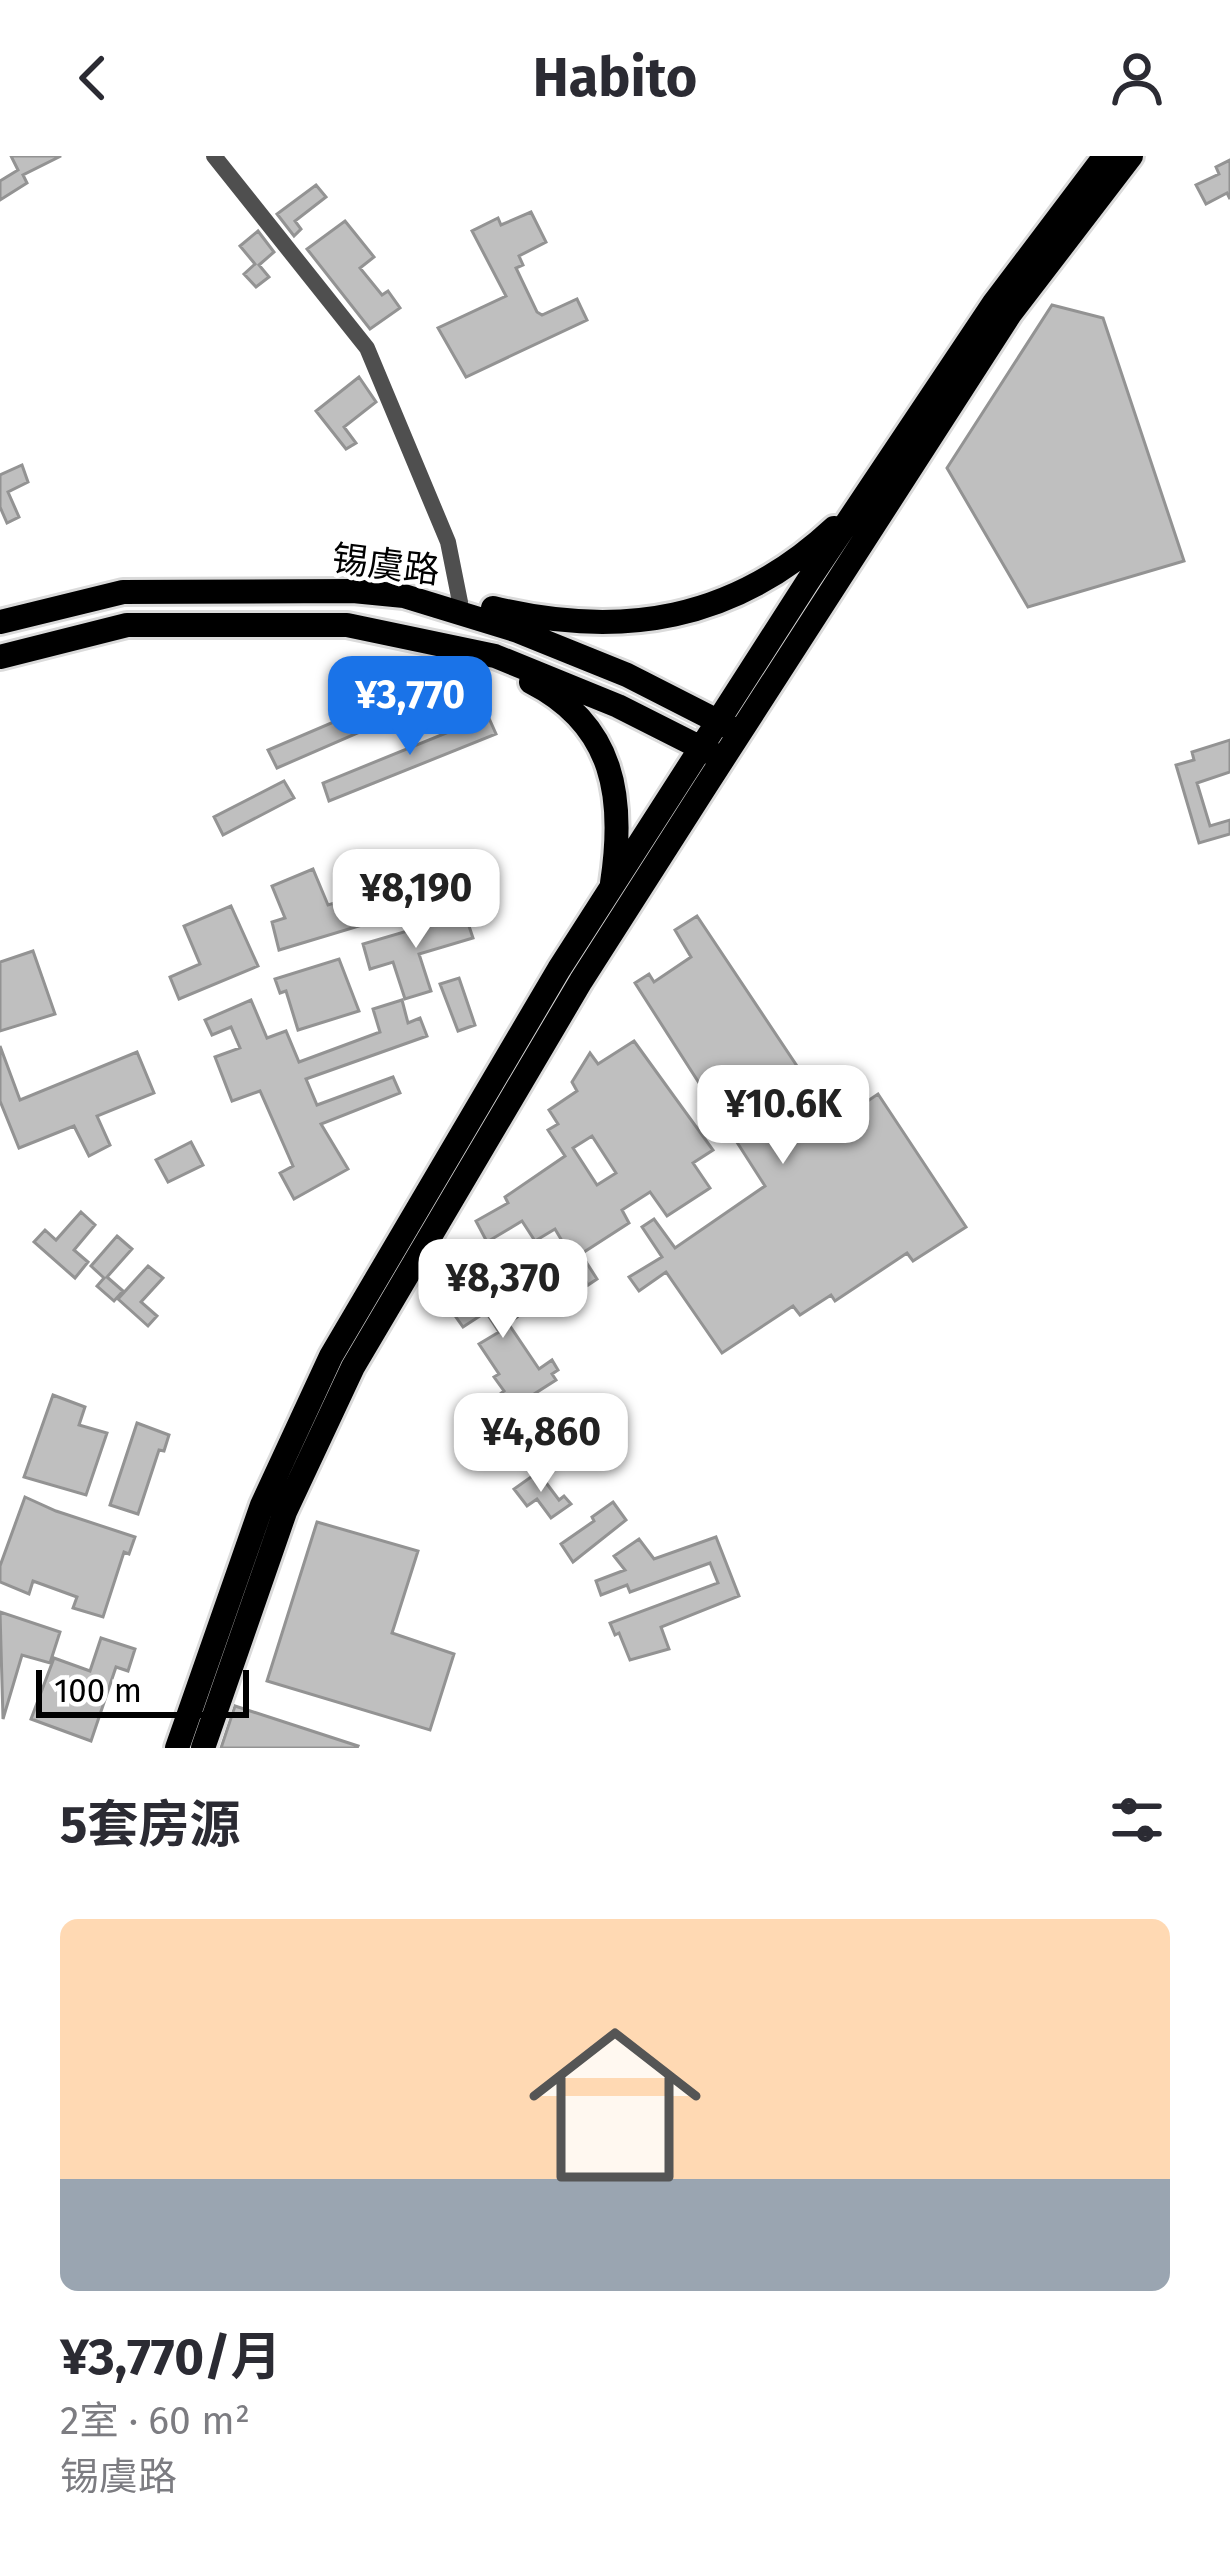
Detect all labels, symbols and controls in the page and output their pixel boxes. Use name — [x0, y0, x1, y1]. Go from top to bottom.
icon: back — [60, 45, 126, 111]
icon: person — [1104, 45, 1170, 111]
text: Habito — [533, 46, 697, 110]
street label: 锡虞路 — [330, 537, 442, 593]
pin: ¥3,770 — [312, 656, 508, 758]
text: ¥3,770 — [355, 672, 465, 718]
pin: ¥8,190 — [318, 849, 514, 951]
text: ¥8,190 — [360, 865, 472, 911]
pin: ¥10.6K — [685, 1065, 881, 1167]
text: ¥10.6K — [724, 1081, 842, 1127]
pin: ¥8,370 — [405, 1239, 601, 1341]
text: ¥8,370 — [445, 1255, 561, 1301]
pin: ¥4,860 — [443, 1393, 639, 1495]
text: ¥4,860 — [481, 1409, 601, 1455]
scale bar — [36, 1664, 249, 1717]
text: 100 m — [54, 1671, 142, 1711]
icon: filters — [1104, 1787, 1170, 1853]
text: 5套房源 — [60, 1794, 240, 1856]
icon: home — [507, 1997, 723, 2213]
text: ¥3,770/月 — [60, 2326, 282, 2388]
text: 2室 · 60 m² — [60, 2398, 250, 2444]
text: 锡虞路 — [60, 2454, 177, 2500]

